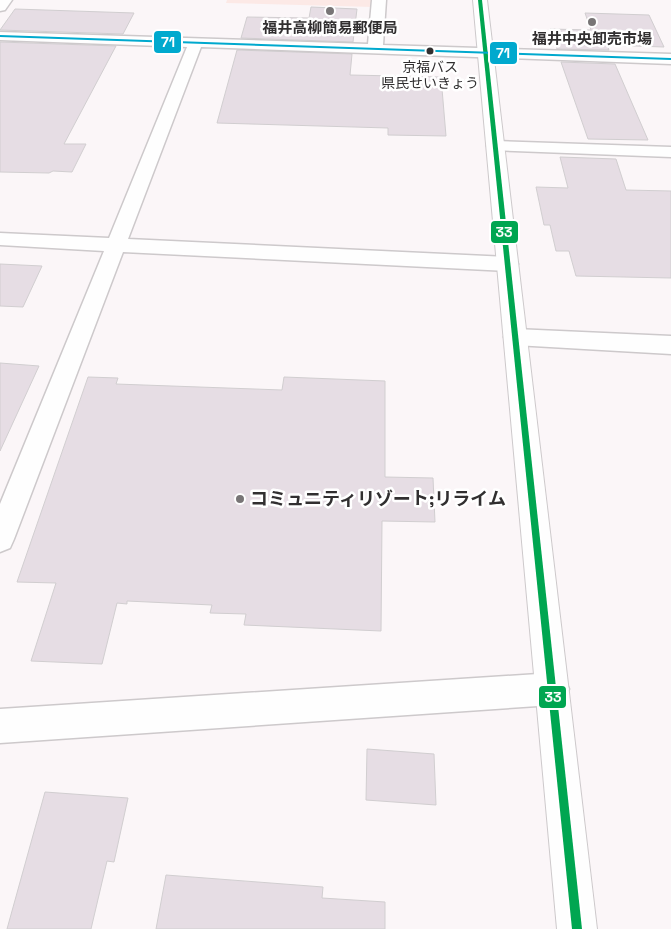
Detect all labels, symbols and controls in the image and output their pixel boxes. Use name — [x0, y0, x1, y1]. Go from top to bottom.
marker: 福井高柳簡易郵便局 — [324, 5, 336, 17]
marker: 福井中央卸売市場 — [586, 16, 598, 28]
place label: 福井高柳簡易郵便局 — [261, 18, 398, 37]
place label: 福井中央卸売市場 — [531, 29, 652, 48]
line badge: 71 — [153, 30, 182, 54]
text: 71 — [161, 33, 175, 51]
line badge: 71 — [489, 41, 518, 65]
text: 71 — [496, 44, 510, 62]
marker: 京福バス 県民せいきょう — [425, 46, 435, 56]
place label: 京福バス 県民せいきょう — [381, 58, 479, 92]
line badge: 33 — [490, 220, 519, 244]
text: 33 — [495, 223, 513, 241]
place label: コミュニティリゾート;リライム — [250, 487, 506, 510]
marker: コミュニティリゾート;リライム — [234, 493, 246, 505]
line badge: 33 — [538, 685, 567, 709]
text: 33 — [544, 688, 562, 706]

